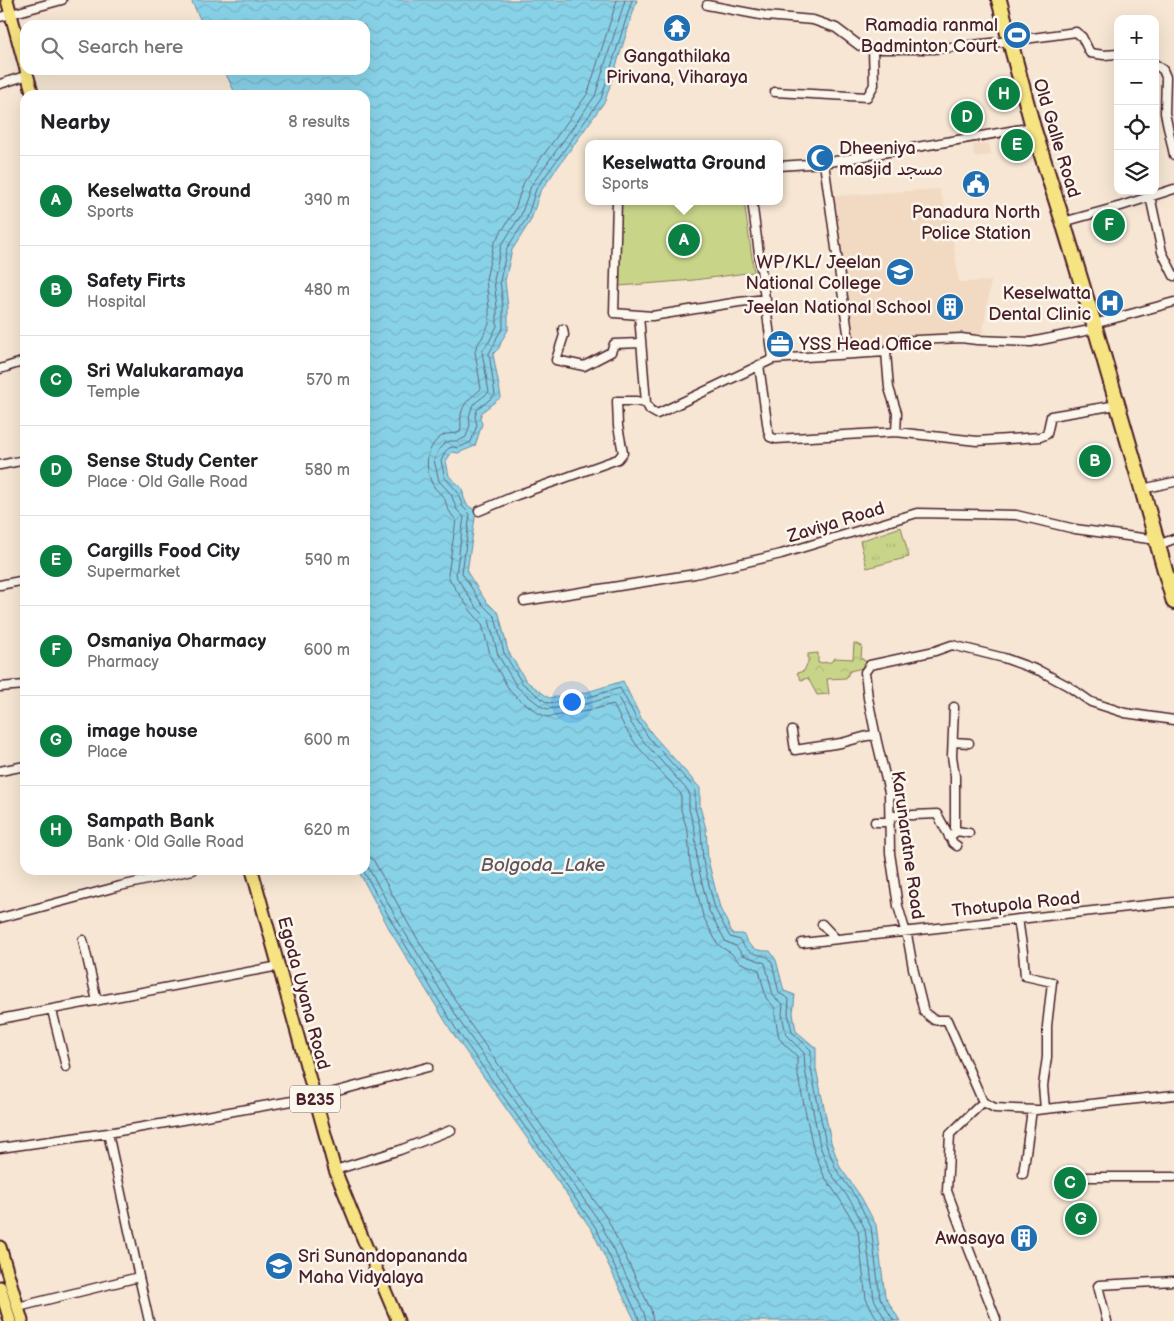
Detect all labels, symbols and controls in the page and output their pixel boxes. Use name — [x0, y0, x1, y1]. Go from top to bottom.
temple icon: Gangathilaka Pirivana, Viharaya — [662, 13, 692, 43]
place label: Ramadia ranmal Badminton Court — [861, 15, 998, 57]
map controls — [1114, 15, 1159, 195]
button: + — [1114, 15, 1159, 60]
search box — [20, 20, 370, 75]
sports icon: Ramadia ranmal Badminton Court — [1002, 20, 1032, 50]
icon: search — [38, 34, 66, 62]
text: Search here — [78, 36, 183, 59]
place label: Gangathilaka Pirivana, Viharaya — [606, 46, 748, 88]
button: − — [1114, 60, 1159, 105]
pin: H — [988, 75, 1020, 113]
street label: Old Galle Road — [1028, 76, 1085, 200]
pin: D — [951, 98, 983, 136]
button: locate — [1114, 105, 1159, 150]
text: Nearby — [40, 110, 110, 135]
text: 8 results — [288, 113, 350, 132]
pin: E — [1001, 126, 1033, 164]
place label: Dheeniya masjid مسجد — [839, 138, 943, 180]
popup — [585, 140, 783, 205]
mosque icon: Dheeniya masjid مسجد — [805, 143, 835, 173]
button: layers — [1114, 150, 1159, 195]
text: Keselwatta Ground — [602, 152, 766, 175]
public building icon: Panadura North Police Station — [961, 169, 991, 199]
text: Sports — [602, 175, 649, 194]
text: Keselwatta Ground — [87, 180, 251, 203]
text: A — [51, 191, 61, 210]
text: 390 m — [304, 191, 350, 210]
place label: Panadura North Police Station — [912, 202, 1040, 244]
text: Sports — [87, 203, 134, 222]
pin: F — [1093, 206, 1125, 244]
pin: A — [668, 221, 700, 259]
place label: WP/KL/ Jeelan National College — [745, 252, 881, 294]
school or university icon: WP/KL/ Jeelan National College — [885, 257, 915, 287]
text: Safety Firts — [87, 270, 186, 293]
text: B — [50, 281, 62, 300]
text: 480 m — [304, 281, 350, 300]
place label: Keselwatta Dental Clinic — [988, 283, 1091, 325]
hospital icon: Keselwatta Dental Clinic — [1095, 288, 1125, 318]
building icon: Jeelan National School — [935, 292, 965, 322]
text: Hospital — [87, 293, 146, 312]
place label: Jeelan National School — [744, 297, 931, 318]
office icon: YSS Head Office — [765, 329, 795, 359]
place label: YSS Head Office — [798, 334, 932, 355]
text: Sri Walukaramaya — [87, 360, 244, 383]
text: C — [50, 371, 62, 390]
text: 570 m — [306, 371, 350, 390]
text: Temple — [87, 383, 140, 402]
pin: B — [1079, 442, 1111, 480]
text: Sense Study Center — [87, 450, 258, 473]
text: D — [50, 461, 62, 480]
text: 580 m — [305, 461, 350, 480]
text: Place · Old Galle Road — [87, 473, 248, 492]
street label: Zaviya Road — [784, 498, 887, 547]
text: Cargills Food City — [87, 540, 240, 563]
text: E — [51, 551, 61, 570]
text: 590 m — [305, 551, 350, 570]
text: Supermarket — [87, 563, 180, 582]
text: Osmaniya Oharmacy — [87, 630, 266, 653]
text: F — [51, 641, 61, 660]
text: 600 m — [304, 641, 350, 660]
text: Pharmacy — [87, 653, 159, 672]
your location — [559, 689, 585, 715]
text: image house — [87, 720, 198, 743]
text: G — [50, 731, 62, 750]
text: 600 m — [304, 731, 350, 750]
text: Place — [87, 743, 128, 762]
street label: Karunaratne Road — [887, 770, 928, 921]
text: Sampath Bank — [87, 810, 214, 833]
text: H — [50, 821, 62, 840]
text: 620 m — [304, 821, 350, 840]
text: Bank · Old Galle Road — [87, 833, 244, 852]
water label: Bolgoda_Lake — [481, 854, 605, 877]
street label: Thotupola Road — [951, 887, 1081, 922]
street label: Egoda Uyana Road — [273, 914, 334, 1072]
road number: B235 — [290, 1086, 340, 1112]
pin: C — [1054, 1164, 1086, 1202]
pin: G — [1065, 1200, 1097, 1238]
building icon: Awasaya — [1009, 1223, 1039, 1253]
place label: Awasaya — [935, 1228, 1005, 1249]
place label: Sri Sunandopananda Maha Vidyalaya — [298, 1246, 468, 1288]
school or university icon: Sri Sunandopananda Maha Vidyalaya — [264, 1251, 294, 1281]

